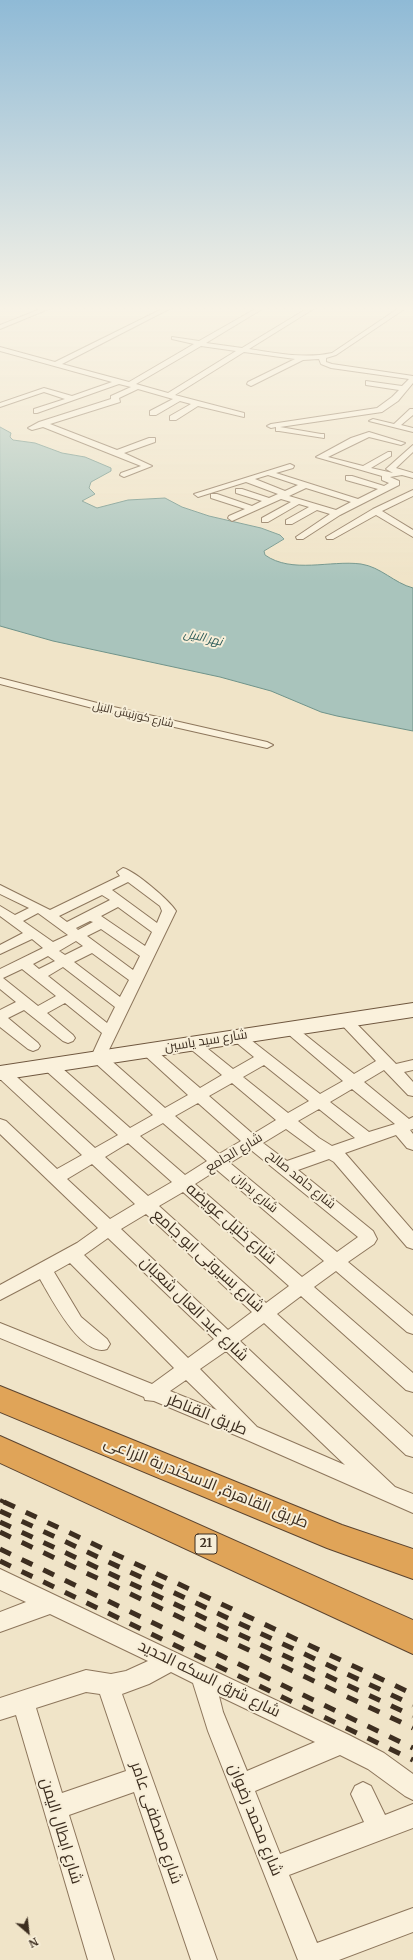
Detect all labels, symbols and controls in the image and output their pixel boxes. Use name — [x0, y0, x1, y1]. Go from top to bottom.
water label: نهر النيل — [182, 627, 224, 649]
street label: شارع كورنيش النيل — [91, 699, 175, 731]
street label: شارع سيد ياسين — [163, 1027, 249, 1055]
street label: شارع الجامع — [203, 1130, 265, 1176]
street label: شارع حامد صالح — [263, 1148, 339, 1212]
street label: شارع بدران — [229, 1170, 281, 1216]
street label: شارع خليل عويضه — [182, 1179, 280, 1269]
street label: شارع بسيونى ابو جامع — [148, 1206, 268, 1316]
street label: شارع عبد العال شعبان — [136, 1252, 252, 1366]
street label: طريق القناطر — [164, 1390, 250, 1440]
street label: طريق القاهرة, الاسكندرية الزراعى — [101, 1433, 311, 1533]
road number: 21 — [195, 1534, 217, 1554]
street label: شارع شرق السكه الحديد — [135, 1636, 283, 1722]
street label: شارع مصطفى عامر — [126, 1759, 186, 1887]
street label: شارع محمد رضوان — [224, 1761, 286, 1879]
street label: شارع ابطال اليمن — [36, 1776, 86, 1886]
north arrow — [8, 1912, 48, 1952]
text: N — [27, 1934, 41, 1951]

